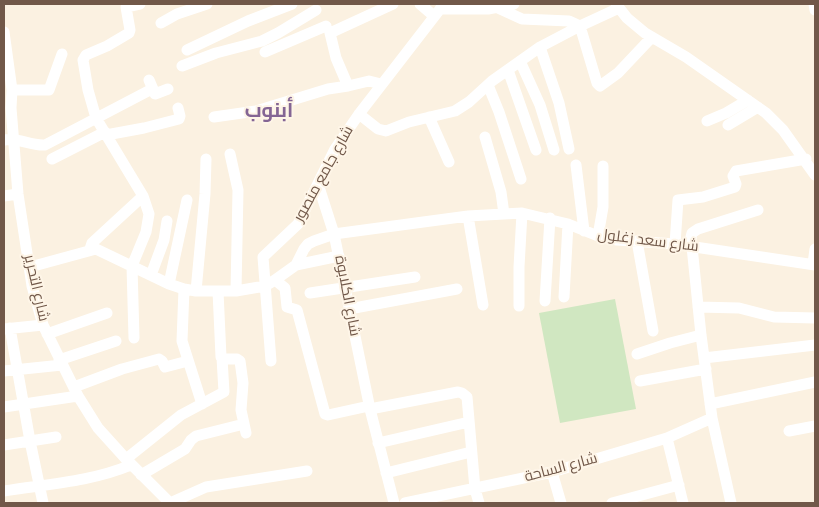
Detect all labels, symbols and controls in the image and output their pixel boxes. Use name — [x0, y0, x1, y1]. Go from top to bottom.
district label: أبنوب — [245, 100, 293, 124]
street label: شارع جامع منصور — [290, 123, 358, 225]
street label: شارع سعد زغلول — [596, 226, 700, 256]
street label: شارع التحرير — [20, 253, 52, 323]
street label: شارع الكلابوة — [330, 254, 364, 338]
street label: شارع الساحة — [523, 450, 599, 486]

